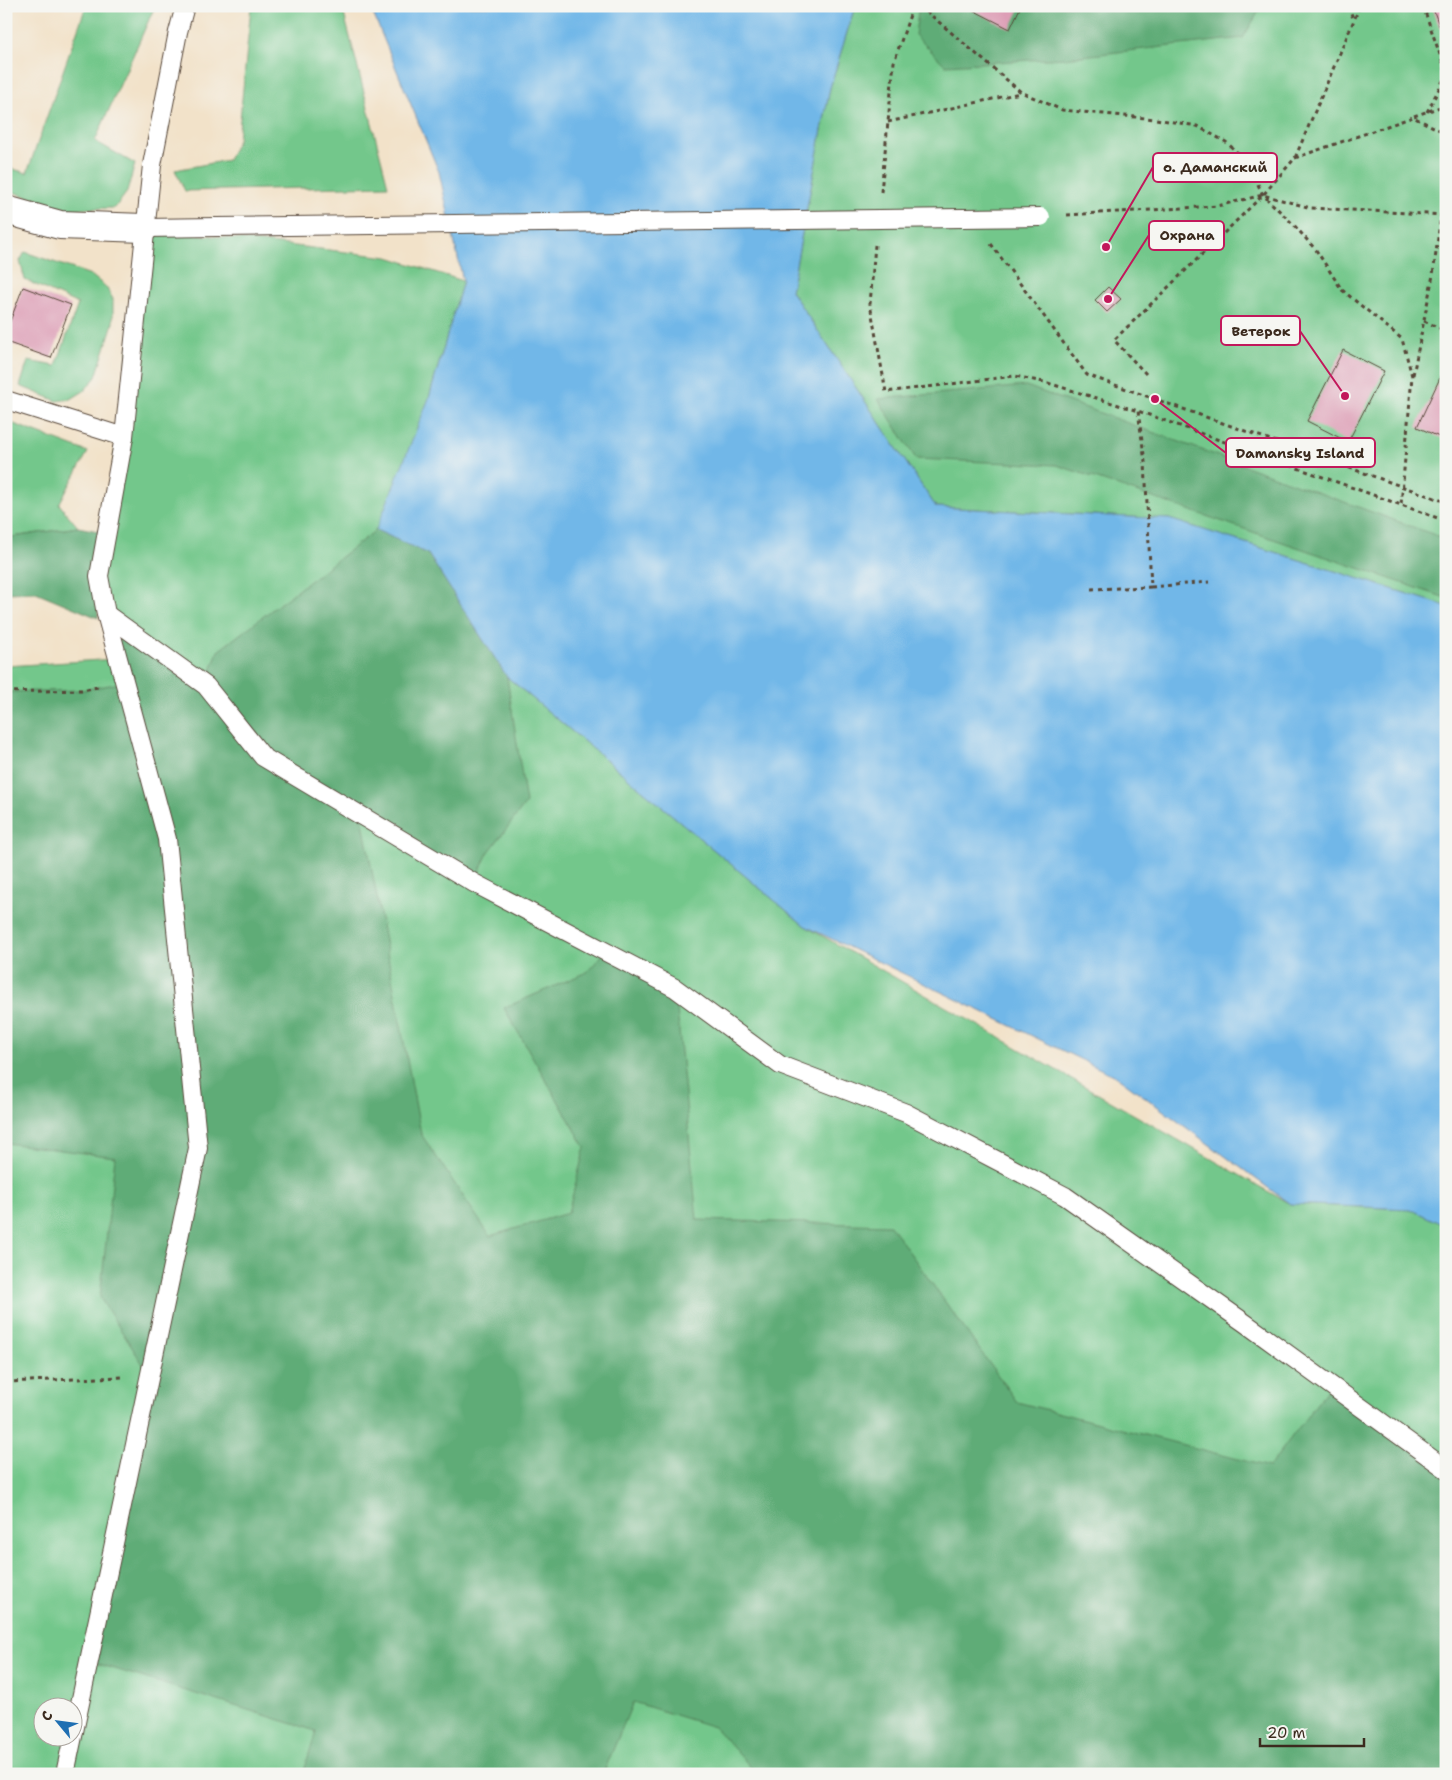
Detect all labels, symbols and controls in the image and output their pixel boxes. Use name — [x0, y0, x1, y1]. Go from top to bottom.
callout: о. Даманский — [1153, 153, 1277, 182]
text: о. Даманский — [1163, 158, 1267, 176]
callout: Охрана — [1149, 221, 1224, 250]
text: Охрана — [1159, 226, 1215, 244]
callout: Ветерок — [1221, 316, 1300, 345]
text: Ветерок — [1231, 322, 1291, 340]
callout: Damansky Island — [1226, 438, 1375, 467]
text: Damansky Island — [1236, 444, 1365, 462]
north arrow — [32, 1698, 82, 1748]
text: С — [37, 1708, 57, 1724]
scale bar — [1260, 1715, 1363, 1747]
text: 20 m — [1267, 1723, 1306, 1743]

